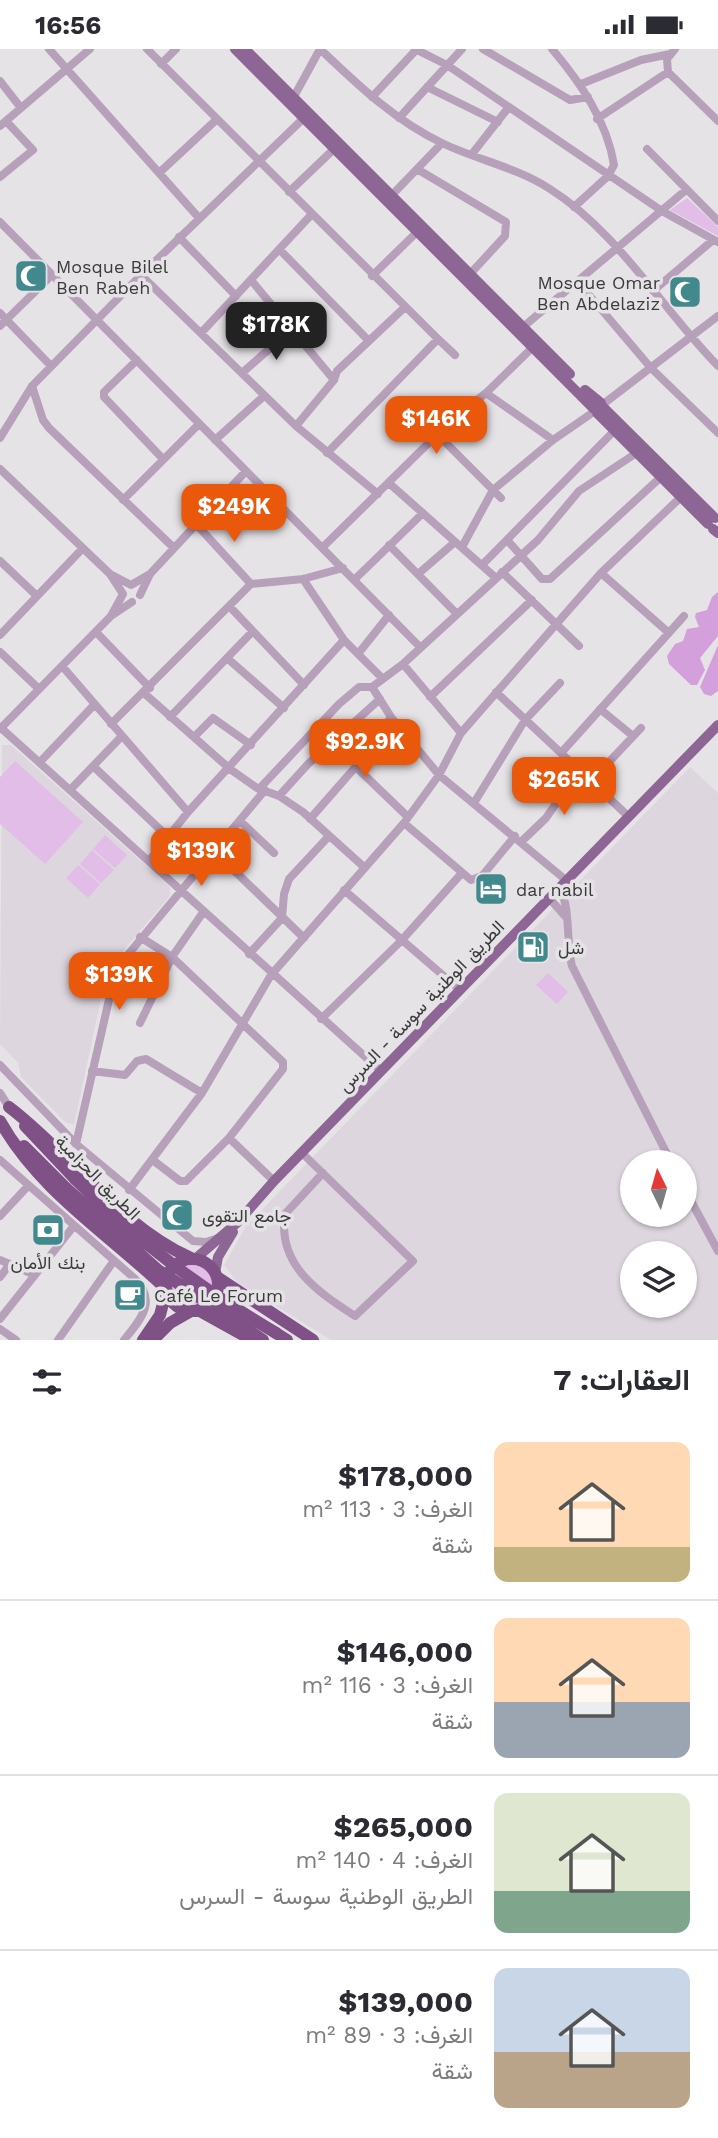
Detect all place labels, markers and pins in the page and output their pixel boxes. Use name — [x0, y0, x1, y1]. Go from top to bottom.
place label: Mosque Bilel Ben Rabeh — [56, 256, 169, 298]
mosque icon: Mosque Bilel Ben Rabeh — [12, 257, 50, 295]
place label: Mosque Omar Ben Abdelaziz — [537, 272, 660, 314]
mosque icon: Mosque Omar Ben Abdelaziz — [666, 273, 704, 311]
pin: $178K — [227, 303, 325, 362]
pin: $146K — [387, 397, 485, 456]
pin: $249K — [185, 484, 283, 544]
pin: $92.9K — [308, 719, 422, 779]
pin: $265K — [515, 757, 613, 817]
pin: $139K — [152, 829, 250, 888]
hotel icon: dar nabil — [472, 870, 510, 908]
place label: dar nabil — [516, 879, 594, 900]
fuel station icon: شل — [514, 928, 552, 966]
place label: شل — [558, 937, 584, 959]
pin: $139K — [70, 953, 168, 1012]
mosque icon: جامع التقوى — [158, 1196, 196, 1234]
place label: جامع التقوى — [202, 1205, 291, 1228]
bank icon: بنك الأمان — [29, 1211, 67, 1249]
place label: بنك الأمان — [11, 1252, 85, 1273]
cafe icon: Café Le Forum — [111, 1276, 149, 1314]
place label: Café Le Forum — [154, 1285, 283, 1306]

